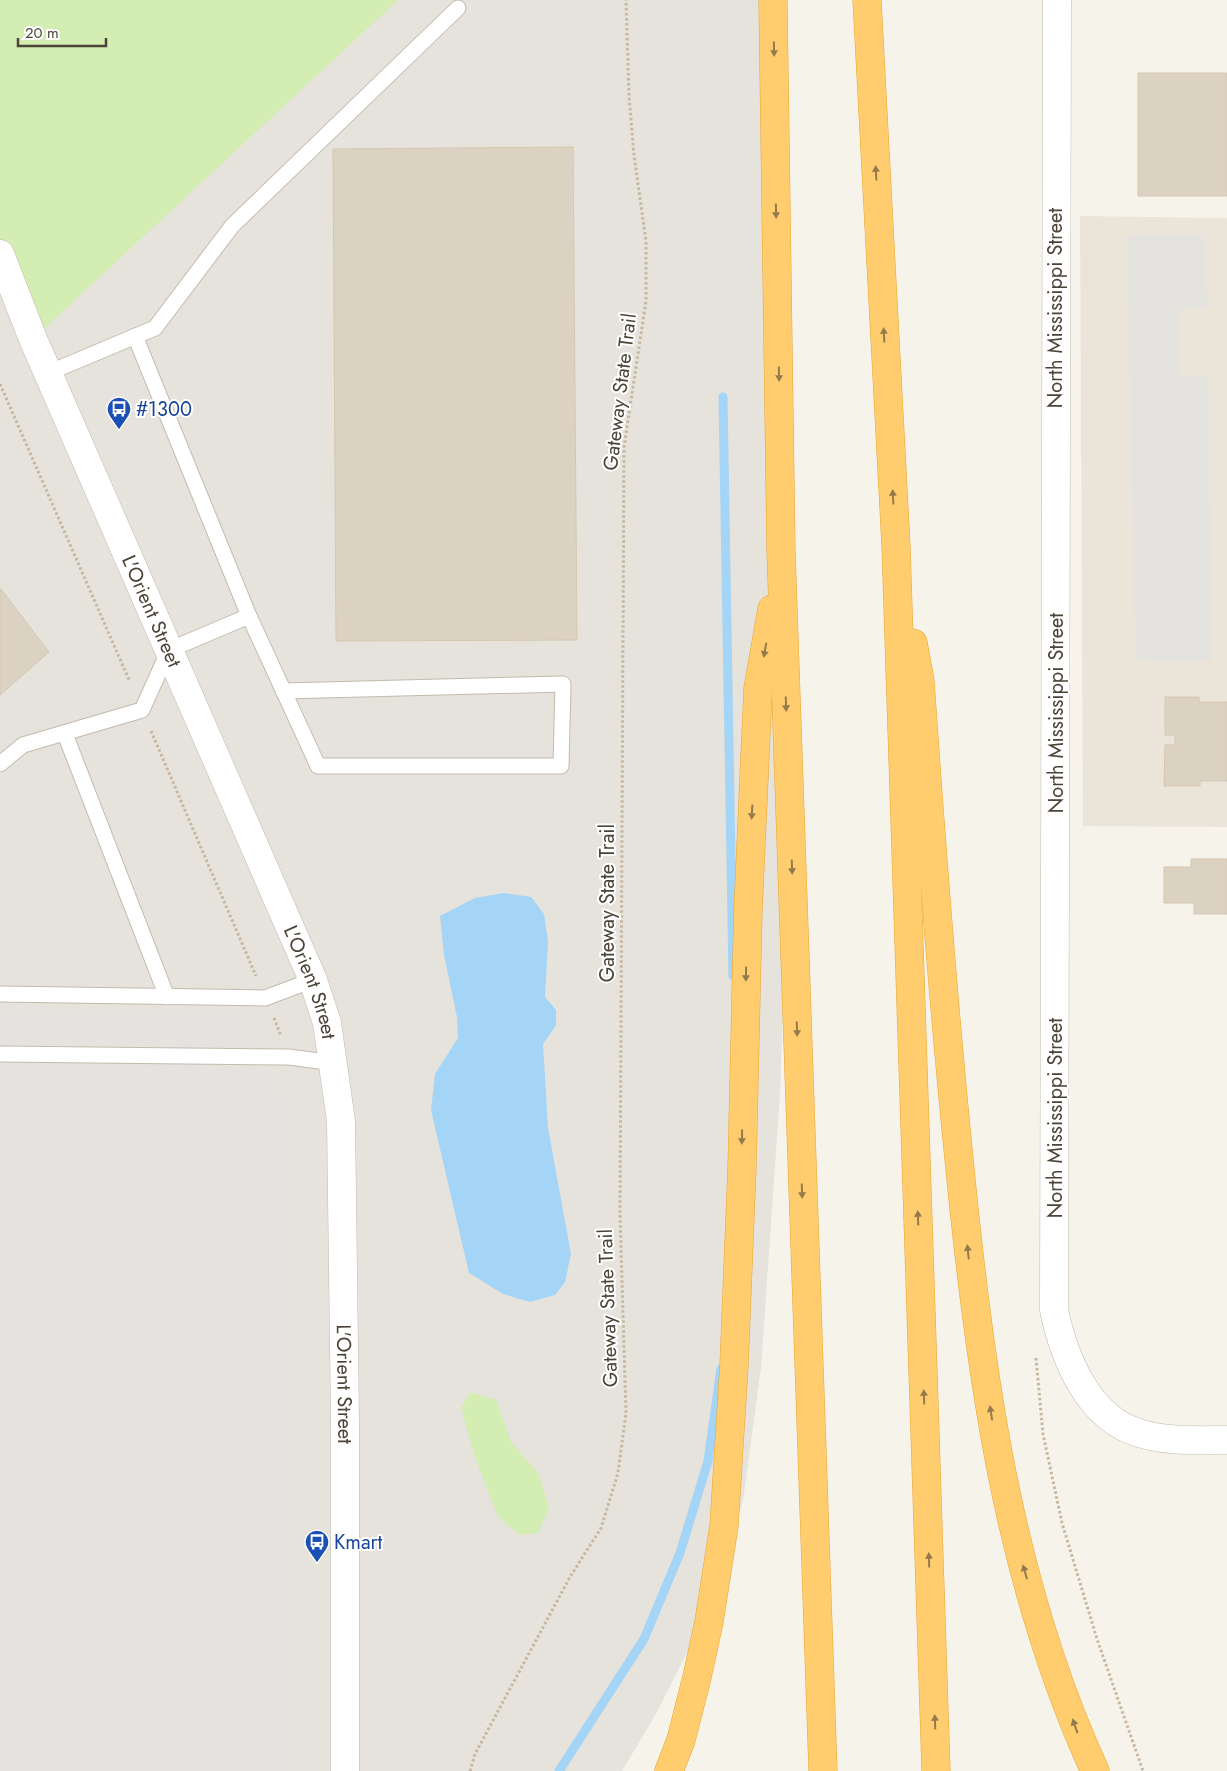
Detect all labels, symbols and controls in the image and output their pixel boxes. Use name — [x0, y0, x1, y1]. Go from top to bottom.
scale bar — [18, 15, 105, 47]
text: 20 m — [25, 22, 59, 44]
one-way arrow — [770, 41, 778, 57]
one-way arrow — [871, 165, 879, 181]
one-way arrow — [772, 203, 780, 219]
street label: North Mississippi Street — [1041, 208, 1070, 408]
street label: Gateway State Trail — [596, 312, 644, 472]
one-way arrow — [880, 327, 888, 343]
one-way arrow — [775, 366, 783, 382]
place label: #1300 — [136, 395, 192, 424]
bus stop icon: #1300 — [106, 396, 132, 430]
one-way arrow — [889, 489, 897, 505]
street label: L'Orient Street — [115, 550, 189, 672]
street label: North Mississippi Street — [1042, 613, 1071, 813]
one-way arrow — [760, 643, 768, 659]
one-way arrow — [783, 696, 791, 712]
one-way arrow — [748, 804, 756, 820]
street label: Gateway State Trail — [593, 824, 622, 982]
one-way arrow — [788, 859, 796, 875]
street label: L'Orient Street — [276, 921, 344, 1041]
one-way arrow — [742, 967, 750, 983]
street label: North Mississippi Street — [1041, 1018, 1070, 1218]
one-way arrow — [793, 1021, 801, 1037]
one-way arrow — [738, 1129, 746, 1145]
one-way arrow — [799, 1184, 807, 1200]
one-way arrow — [914, 1209, 922, 1225]
street label: Gateway State Trail — [591, 1228, 625, 1388]
one-way arrow — [964, 1244, 972, 1260]
street label: L'Orient Street — [329, 1324, 360, 1444]
one-way arrow — [920, 1389, 928, 1405]
one-way arrow — [987, 1405, 995, 1421]
place label: Kmart — [334, 1528, 382, 1557]
bus stop icon: Kmart — [304, 1529, 330, 1563]
one-way arrow — [925, 1552, 933, 1568]
one-way arrow — [1021, 1564, 1029, 1579]
one-way arrow — [930, 1714, 938, 1730]
one-way arrow — [1071, 1718, 1079, 1733]

